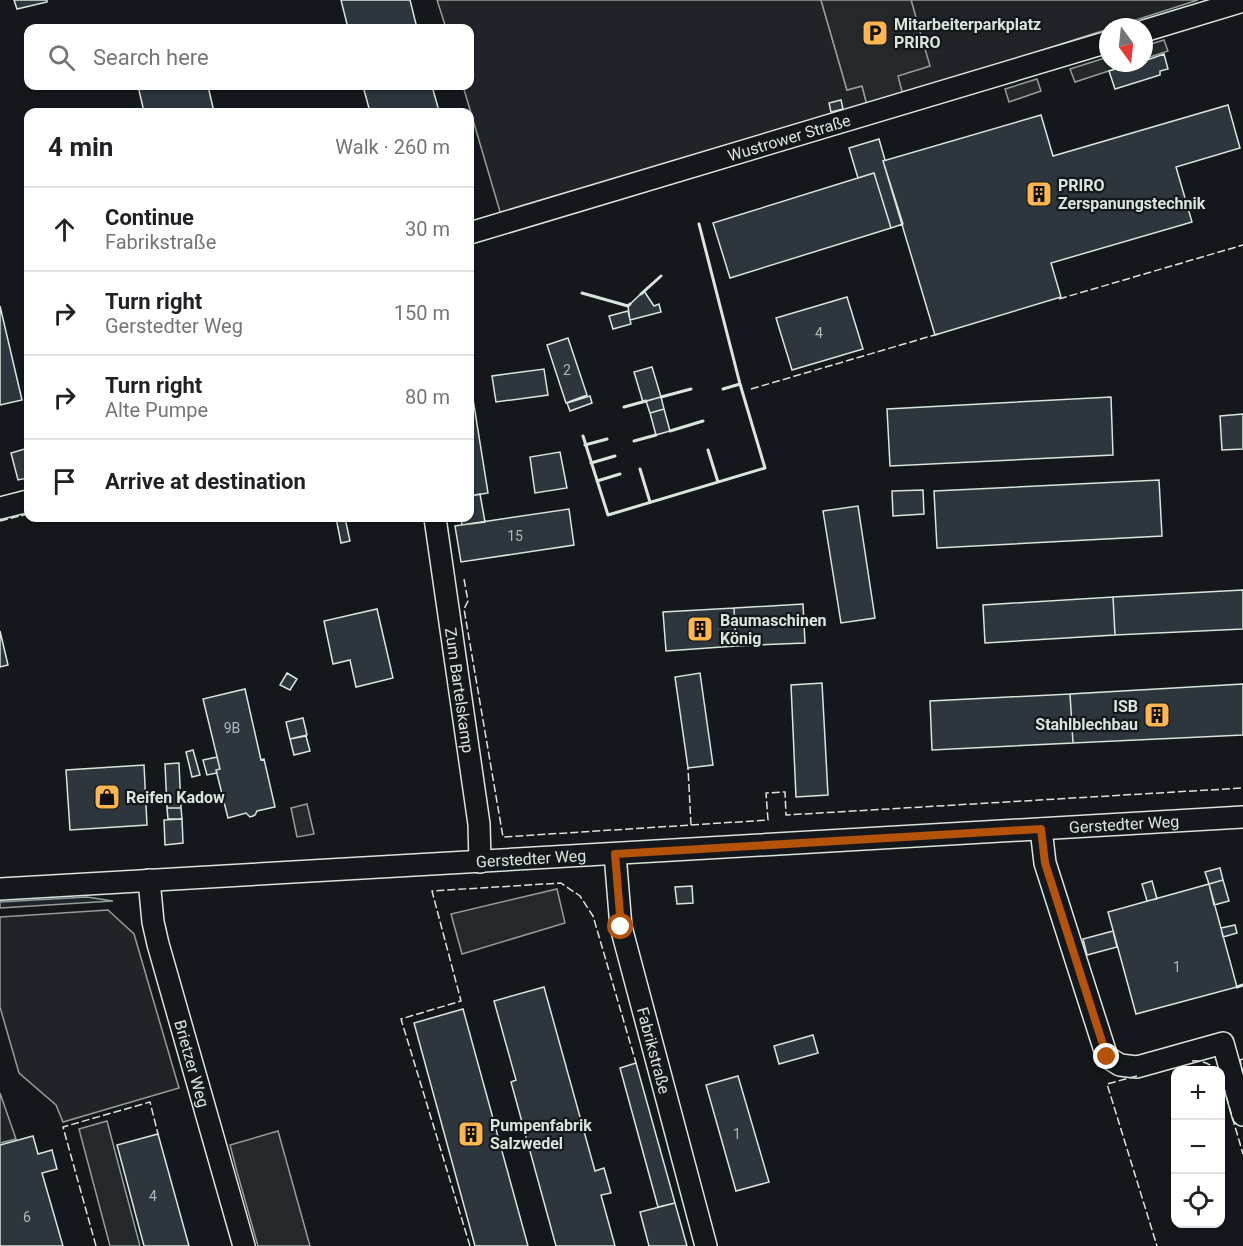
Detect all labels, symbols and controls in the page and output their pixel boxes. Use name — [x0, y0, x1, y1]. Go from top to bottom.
place label: Mitarbeiterparkplatz PRIRO — [894, 15, 1041, 52]
parking icon: Mitarbeiterparkplatz PRIRO — [860, 18, 890, 48]
north arrow — [1099, 18, 1153, 72]
search box — [24, 24, 474, 90]
icon: search — [45, 41, 78, 74]
text: Search here — [93, 45, 209, 70]
street label: Wustrower Straße — [725, 111, 853, 165]
text: 4 min — [48, 132, 113, 162]
text: Walk · 260 m — [335, 135, 450, 159]
place label: PRIRO Zerspanungstechnik — [1058, 176, 1206, 213]
building icon: PRIRO Zerspanungstechnik — [1024, 179, 1054, 209]
text: Continue — [105, 205, 194, 230]
icon: ahead — [48, 213, 81, 246]
text: 30 m — [405, 217, 450, 241]
text: Fabrikstraße — [105, 230, 216, 254]
text: Turn right — [105, 289, 202, 314]
icon: right — [48, 297, 81, 330]
text: 150 m — [394, 301, 450, 325]
text: Gerstedter Weg — [105, 314, 243, 338]
house number: 4 — [815, 325, 823, 341]
house number: 2 — [563, 362, 571, 378]
text: Turn right — [105, 373, 202, 398]
icon: right — [48, 381, 81, 414]
text: 80 m — [405, 385, 450, 409]
text: Alte Pumpe — [105, 398, 208, 422]
icon: arrive — [48, 465, 81, 498]
text: Arrive at destination — [105, 469, 306, 494]
house number: 15 — [507, 528, 523, 544]
place label: Baumaschinen König — [720, 611, 827, 648]
building icon: Baumaschinen König — [685, 614, 715, 644]
street label: Zum Bartelskamp — [441, 626, 478, 754]
place label: ISB Stahlblechbau — [1035, 697, 1138, 734]
building icon: ISB Stahlblechbau — [1142, 700, 1172, 730]
house number: 9B — [224, 720, 240, 736]
shop icon: Reifen Kadow — [92, 782, 122, 812]
place label: Reifen Kadow — [126, 788, 225, 807]
street label: Gerstedter Weg — [1069, 812, 1180, 837]
street label: Gerstedter Weg — [476, 846, 587, 871]
route start — [607, 913, 633, 939]
house number: 1 — [1173, 959, 1181, 975]
street label: Fabrikstraße — [633, 1005, 674, 1096]
street label: Brietzer Weg — [170, 1018, 213, 1110]
route end — [1093, 1043, 1119, 1069]
map controls — [1171, 1066, 1225, 1228]
button: + — [1171, 1066, 1225, 1120]
place label: Pumpenfabrik Salzwedel — [490, 1116, 592, 1153]
building icon: Pumpenfabrik Salzwedel — [456, 1119, 486, 1149]
button: − — [1171, 1120, 1225, 1174]
house number: 1 — [733, 1126, 741, 1142]
button: locate — [1171, 1174, 1225, 1228]
house number: 4 — [149, 1188, 157, 1204]
house number: 6 — [23, 1209, 31, 1225]

